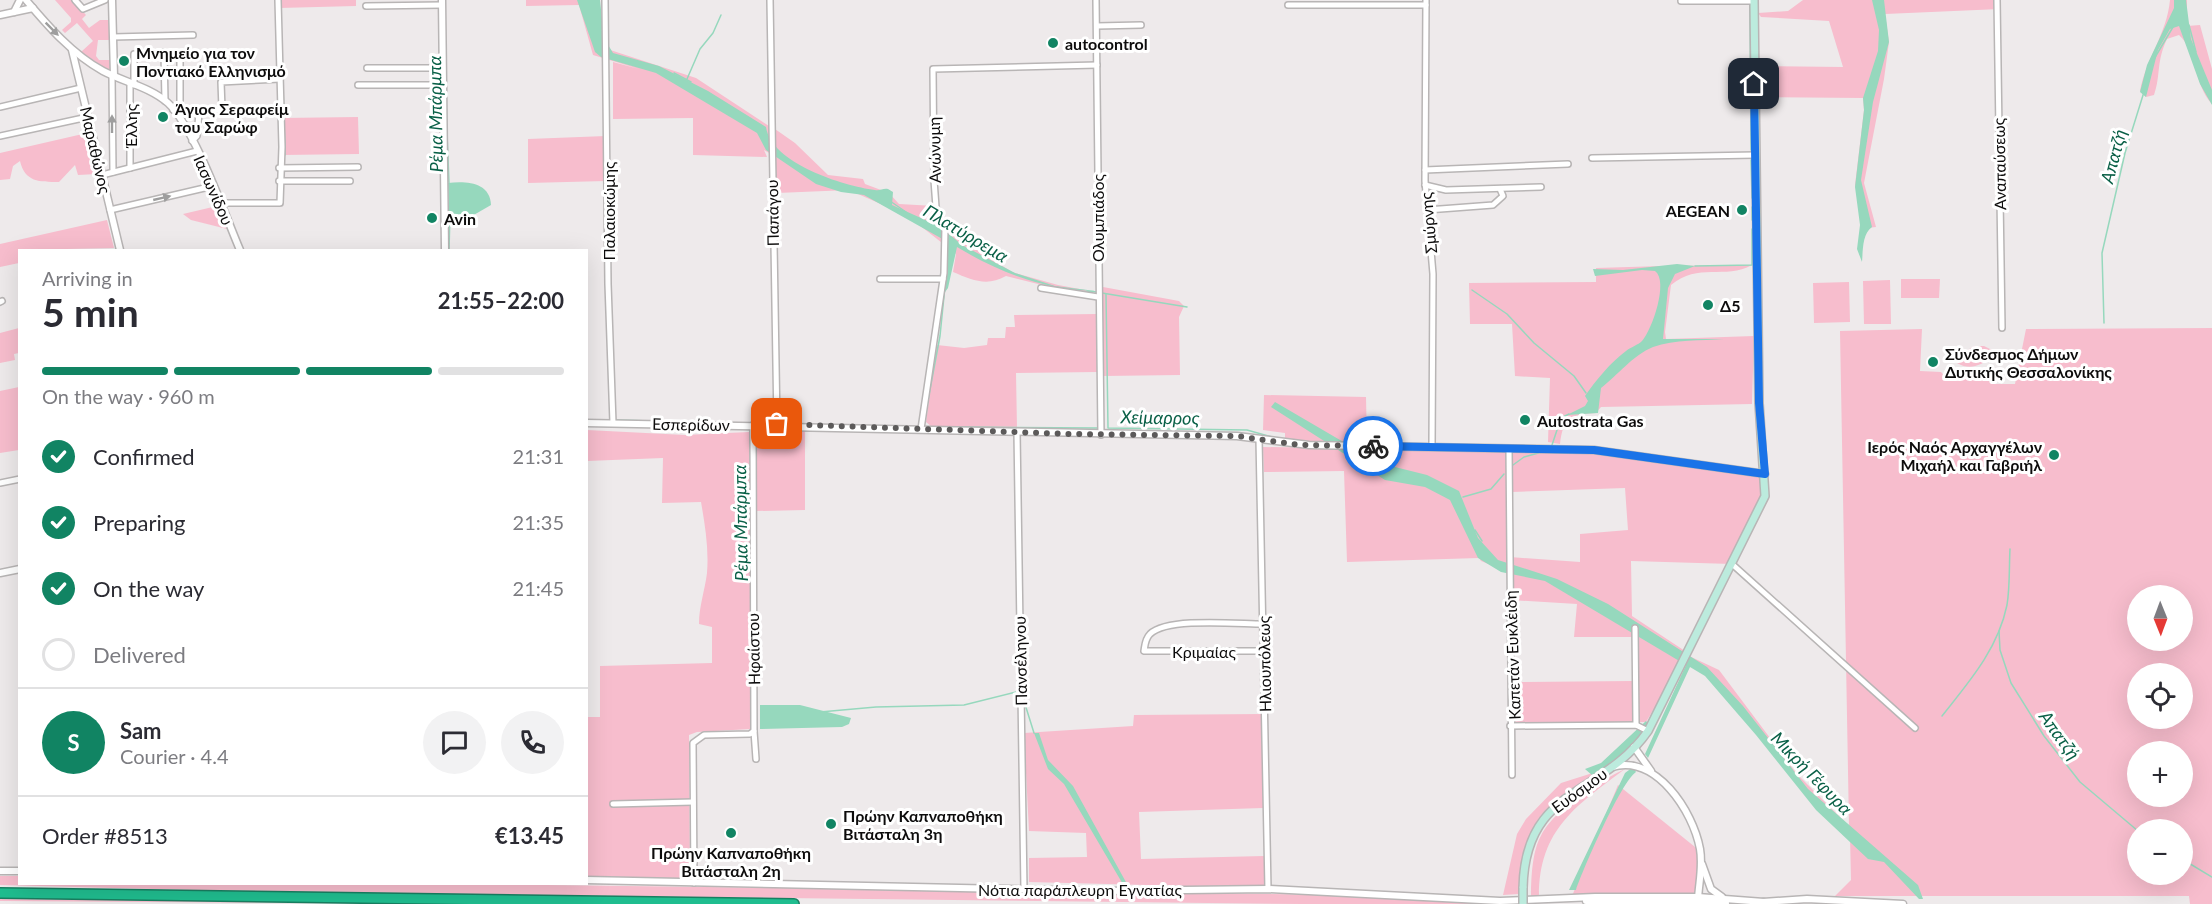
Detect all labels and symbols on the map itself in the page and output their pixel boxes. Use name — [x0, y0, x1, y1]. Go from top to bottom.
one-way arrow — [45, 21, 59, 36]
place label: autocontrol — [1065, 34, 1148, 53]
marker: autocontrol — [1046, 36, 1060, 50]
place label: Μνημείο για τον Ποντιακό Ελληνισμό — [136, 43, 286, 80]
marker: Μνημείο για τον Ποντιακό Ελληνισμό — [117, 54, 131, 68]
water label: Ρέμα Μπάρμπα — [423, 56, 447, 172]
pin — [1728, 58, 1779, 109]
place label: Άγιος Σεραφείμ του Σαρώφ — [174, 99, 289, 136]
street label: Έλλης — [121, 103, 140, 148]
street label: Μαραθώνος — [77, 105, 115, 196]
marker: Άγιος Σεραφείμ του Σαρώφ — [156, 110, 170, 124]
one-way arrow — [107, 114, 117, 133]
street label: Ανώνυμη — [924, 117, 944, 183]
street label: Αναπαύσεως — [1989, 117, 2009, 210]
water label: Απατζή — [2095, 127, 2131, 186]
street label: Ιασωνίδου — [190, 152, 238, 228]
street label: Παλαιοκώμης — [599, 161, 618, 260]
street label: Ολυμπιάδος — [1088, 174, 1107, 262]
street label: Παπάγου — [762, 179, 782, 247]
street label: Σμύρνης — [1416, 191, 1440, 255]
one-way arrow — [152, 192, 171, 202]
water label: Πλατύρρεμα — [920, 199, 1012, 267]
place label: AEGEAN — [1665, 201, 1730, 220]
marker: AEGEAN — [1735, 203, 1749, 217]
place label: Avin — [443, 209, 476, 228]
marker: Avin — [425, 211, 439, 225]
place label: Δ5 — [1720, 296, 1740, 315]
marker: Δ5 — [1701, 298, 1715, 312]
place label: Σύνδεσμος Δήμων Δυτικής Θεσσαλονίκης — [1945, 344, 2112, 381]
marker: Σύνδεσμος Δήμων Δυτικής Θεσσαλονίκης — [1926, 355, 1940, 369]
pin — [751, 398, 802, 449]
water label: Χείμαρρος — [1120, 405, 1200, 429]
place label: Autostrata Gas — [1536, 411, 1644, 430]
marker: Autostrata Gas — [1518, 413, 1532, 427]
street label: Εσπερίδων — [652, 414, 730, 434]
courier — [1343, 416, 1403, 476]
place label: Ιερός Ναός Αρχαγγέλων Μιχαήλ και Γαβριήλ — [1867, 437, 2043, 474]
marker: Ιερός Ναός Αρχαγγέλων Μιχαήλ και Γαβριήλ — [2047, 448, 2061, 462]
water label: Ρέμα Μπάρμπα — [728, 465, 752, 581]
north arrow — [2127, 585, 2193, 651]
street label: Καπετάν Ευκλέιδη — [1500, 590, 1524, 720]
street label: Ηφαίστου — [743, 613, 763, 685]
street label: Ηλιουπόλεως — [1254, 615, 1274, 712]
street label: Πανσέληνου — [1010, 616, 1030, 706]
street label: Κριμαίας — [1172, 642, 1237, 661]
water label: Απατζή — [2034, 705, 2085, 764]
water label: Μικρή Γέφυρα — [1767, 727, 1857, 819]
street label: Ευόσμου — [1548, 764, 1610, 816]
place label: Πρώην Καπναποθήκη Βιτάσταλη 3η — [843, 806, 1003, 843]
marker: Πρώην Καπναποθήκη Βιτάσταλη 3η — [824, 817, 838, 831]
marker: Πρώην Καπναποθήκη Βιτάσταλη 2η — [724, 826, 738, 840]
place label: Πρώην Καπναποθήκη Βιτάσταλη 2η — [651, 843, 811, 880]
street label: Νότια παράπλευρη Εγνατίας — [978, 880, 1182, 899]

